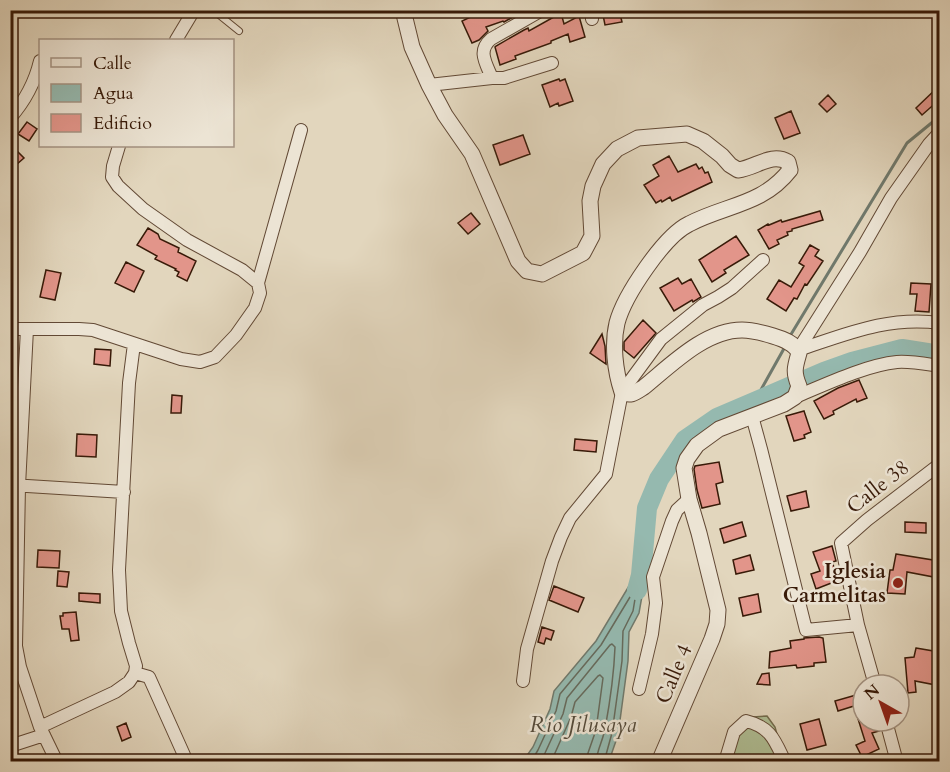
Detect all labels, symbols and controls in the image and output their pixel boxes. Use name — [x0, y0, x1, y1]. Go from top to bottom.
legend — [39, 39, 234, 147]
text: Calle — [93, 51, 132, 76]
text: Agua — [93, 81, 134, 106]
text: Edificio — [93, 111, 152, 136]
street label: Calle 38 — [841, 453, 915, 521]
place label: Iglesia Carmelitas — [783, 557, 887, 610]
marker: Iglesia Carmelitas — [891, 576, 905, 590]
street label: Calle 4 — [649, 640, 700, 708]
north arrow — [851, 673, 911, 733]
text: N — [860, 679, 884, 705]
water label: Río Jilusaya — [529, 710, 637, 740]

